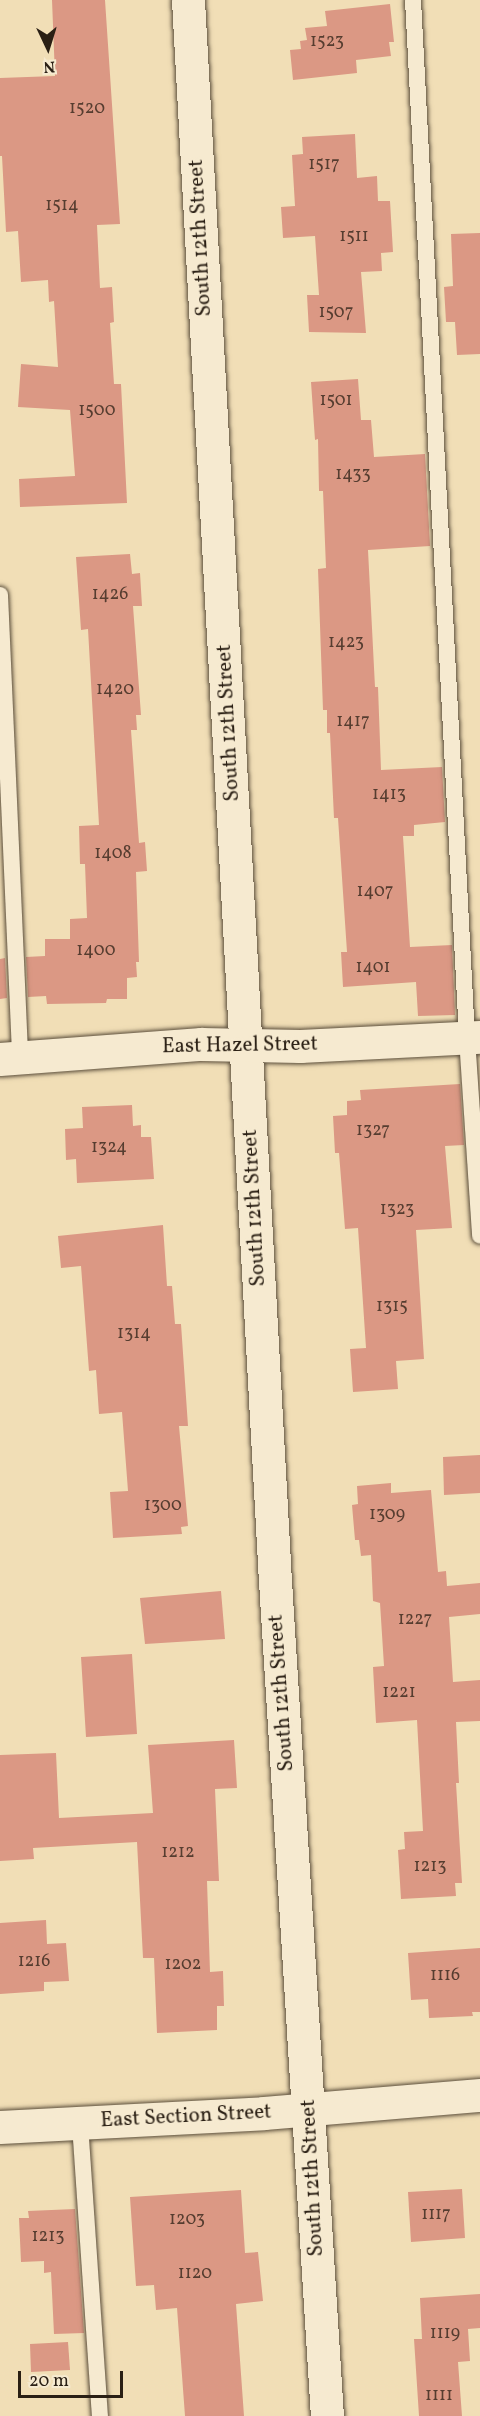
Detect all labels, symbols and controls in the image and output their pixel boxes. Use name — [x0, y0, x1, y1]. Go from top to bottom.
north arrow — [18, 18, 78, 78]
house number: 1523 — [310, 31, 344, 53]
text: N — [43, 55, 56, 77]
house number: 1520 — [69, 98, 105, 120]
house number: 1517 — [308, 154, 340, 176]
street label: South 12th Street — [184, 159, 218, 317]
house number: 1514 — [45, 195, 79, 217]
house number: 1511 — [339, 226, 369, 248]
house number: 1507 — [319, 302, 353, 324]
house number: 1501 — [319, 390, 353, 412]
house number: 1500 — [78, 400, 116, 422]
house number: 1433 — [335, 464, 371, 486]
house number: 1426 — [92, 584, 128, 606]
house number: 1423 — [328, 632, 364, 654]
street label: South 12th Street — [212, 644, 246, 802]
house number: 1420 — [96, 679, 134, 701]
house number: 1417 — [336, 711, 370, 733]
house number: 1413 — [372, 784, 406, 806]
house number: 1408 — [94, 843, 132, 865]
house number: 1407 — [357, 881, 393, 903]
house number: 1400 — [76, 940, 116, 962]
house number: 1401 — [355, 957, 391, 979]
street label: East Hazel Street — [162, 1032, 318, 1060]
house number: 1327 — [356, 1120, 390, 1142]
street label: South 12th Street — [238, 1129, 272, 1287]
house number: 1324 — [91, 1137, 127, 1159]
house number: 1323 — [380, 1199, 414, 1221]
house number: 1315 — [376, 1296, 408, 1318]
house number: 1314 — [117, 1323, 151, 1345]
house number: 1300 — [144, 1495, 182, 1517]
house number: 1309 — [369, 1504, 405, 1526]
house number: 1227 — [398, 1609, 432, 1631]
street label: South 12th Street — [264, 1614, 300, 1772]
house number: 1221 — [382, 1682, 416, 1704]
house number: 1212 — [161, 1842, 195, 1864]
house number: 1213 — [414, 1856, 446, 1878]
house number: 1216 — [18, 1951, 50, 1973]
house number: 1202 — [165, 1954, 201, 1976]
house number: 1116 — [430, 1965, 460, 1987]
street label: South 12th Street — [296, 2099, 330, 2257]
street label: East Section Street — [100, 2100, 272, 2134]
house number: 1117 — [421, 2204, 451, 2226]
house number: 1203 — [169, 2209, 205, 2231]
house number: 1213 — [32, 2226, 64, 2248]
house number: 1120 — [178, 2263, 212, 2285]
house number: 1119 — [430, 2323, 460, 2345]
scale bar — [21, 2359, 126, 2397]
text: 20 m — [29, 2369, 69, 2394]
house number: 1111 — [425, 2385, 453, 2407]

